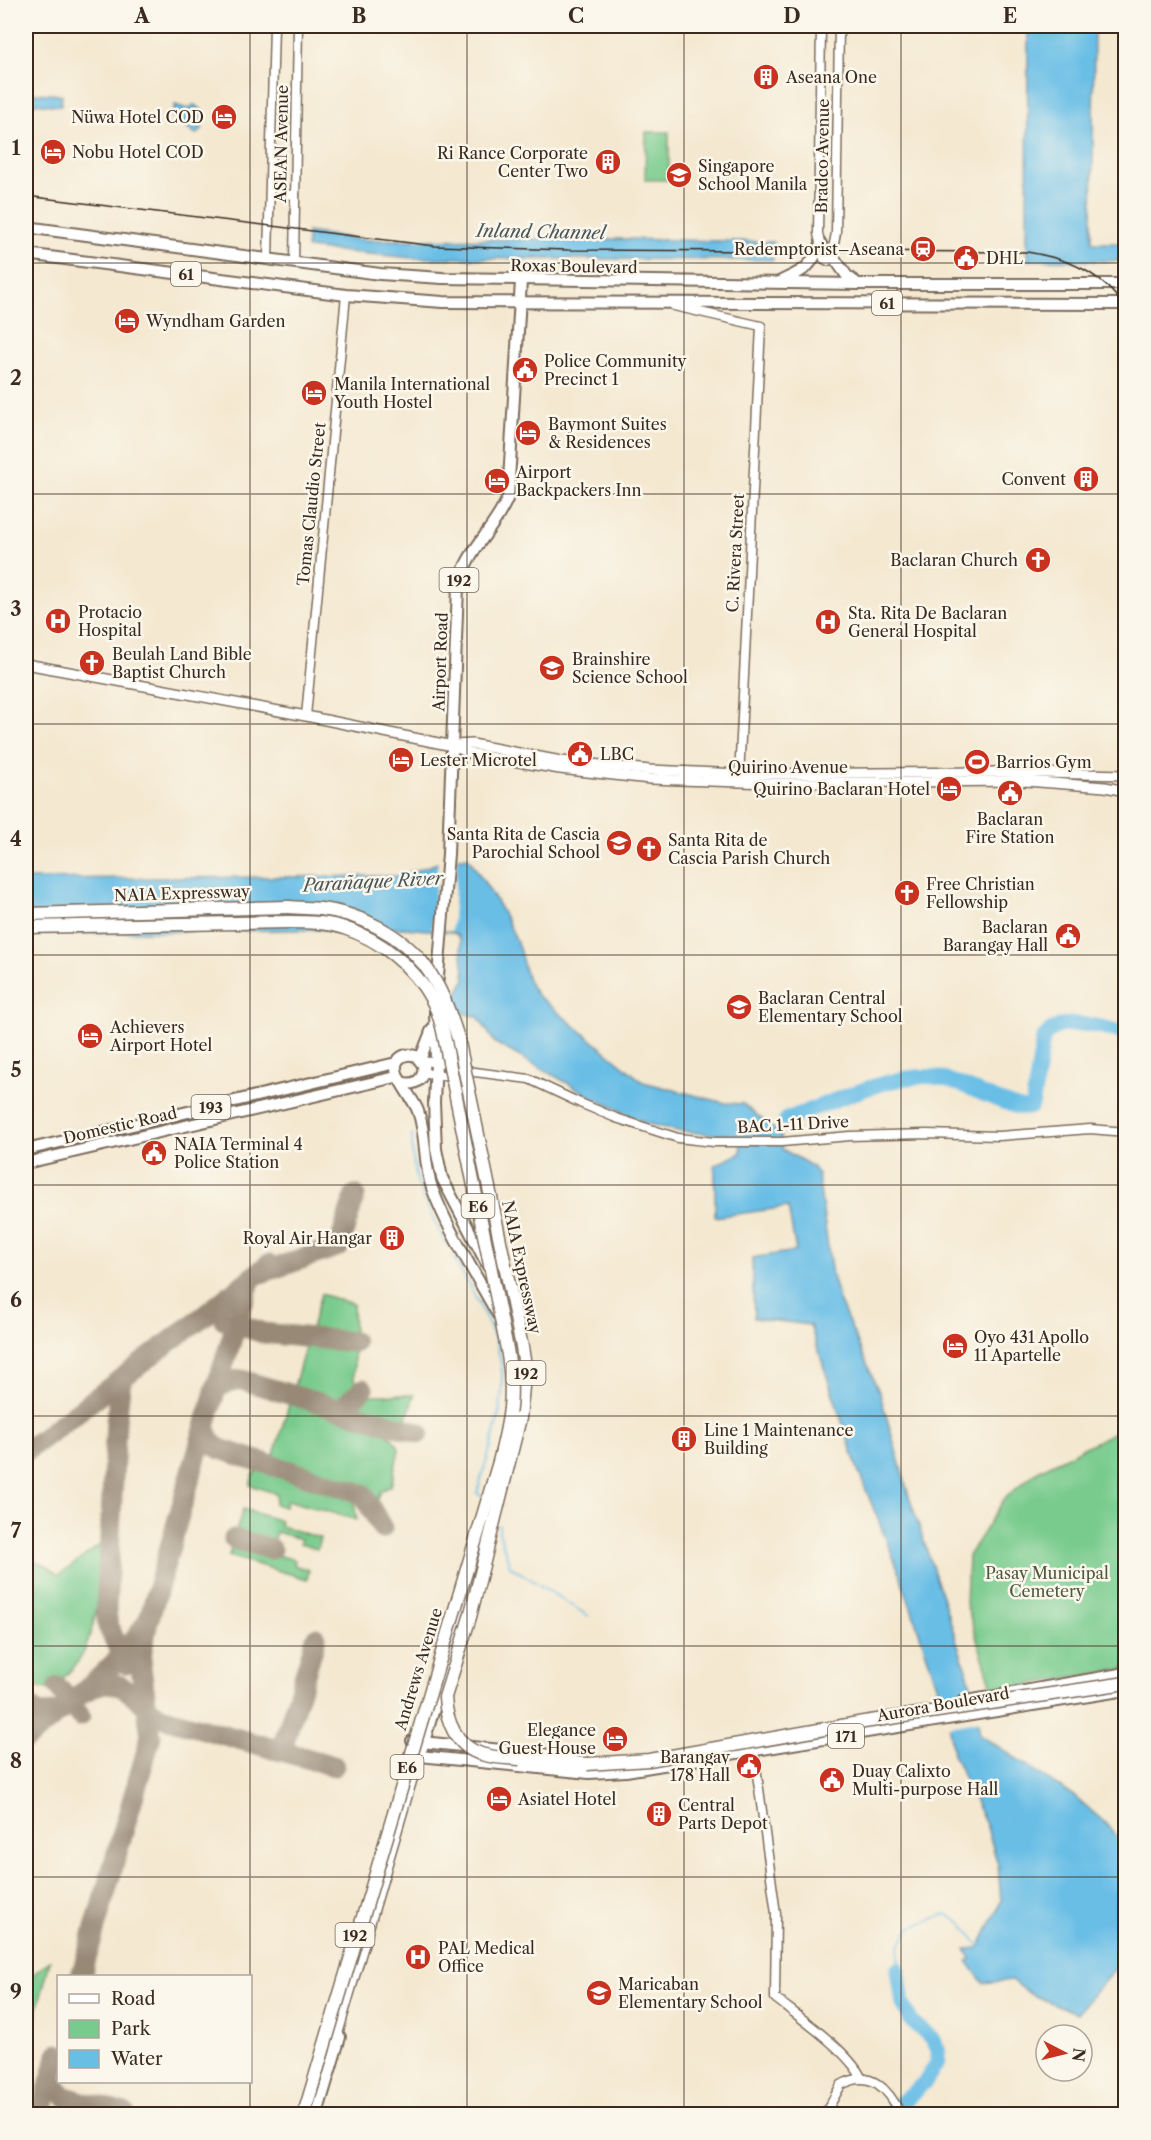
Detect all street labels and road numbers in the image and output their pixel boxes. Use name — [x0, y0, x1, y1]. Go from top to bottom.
street label: ASEAN Avenue — [270, 85, 292, 204]
street label: Bradco Avenue — [811, 98, 833, 214]
street label: Roxas Boulevard — [510, 255, 638, 277]
road number: 61 — [171, 262, 201, 286]
road number: 61 — [872, 291, 902, 315]
street label: Tomas Claudio Street — [292, 421, 330, 587]
street label: C. Rivera Street — [722, 493, 748, 613]
road number: 192 — [440, 568, 478, 592]
street label: Airport Road — [428, 612, 452, 713]
street label: Quirino Avenue — [728, 757, 848, 777]
street label: NAIA Expressway — [114, 881, 251, 905]
road number: 193 — [192, 1095, 230, 1119]
street label: Domestic Road — [61, 1102, 179, 1148]
street label: BAC 1-11 Drive — [737, 1111, 849, 1137]
road number: E6 — [462, 1194, 494, 1218]
street label: NAIA Expressway — [498, 1198, 546, 1337]
road number: 192 — [506, 1361, 546, 1385]
street label: Andrews Avenue — [390, 1605, 446, 1734]
street label: Aurora Boulevard — [874, 1682, 1011, 1726]
road number: 171 — [828, 1724, 864, 1748]
road number: E6 — [390, 1755, 424, 1779]
road number: 192 — [336, 1923, 374, 1947]

